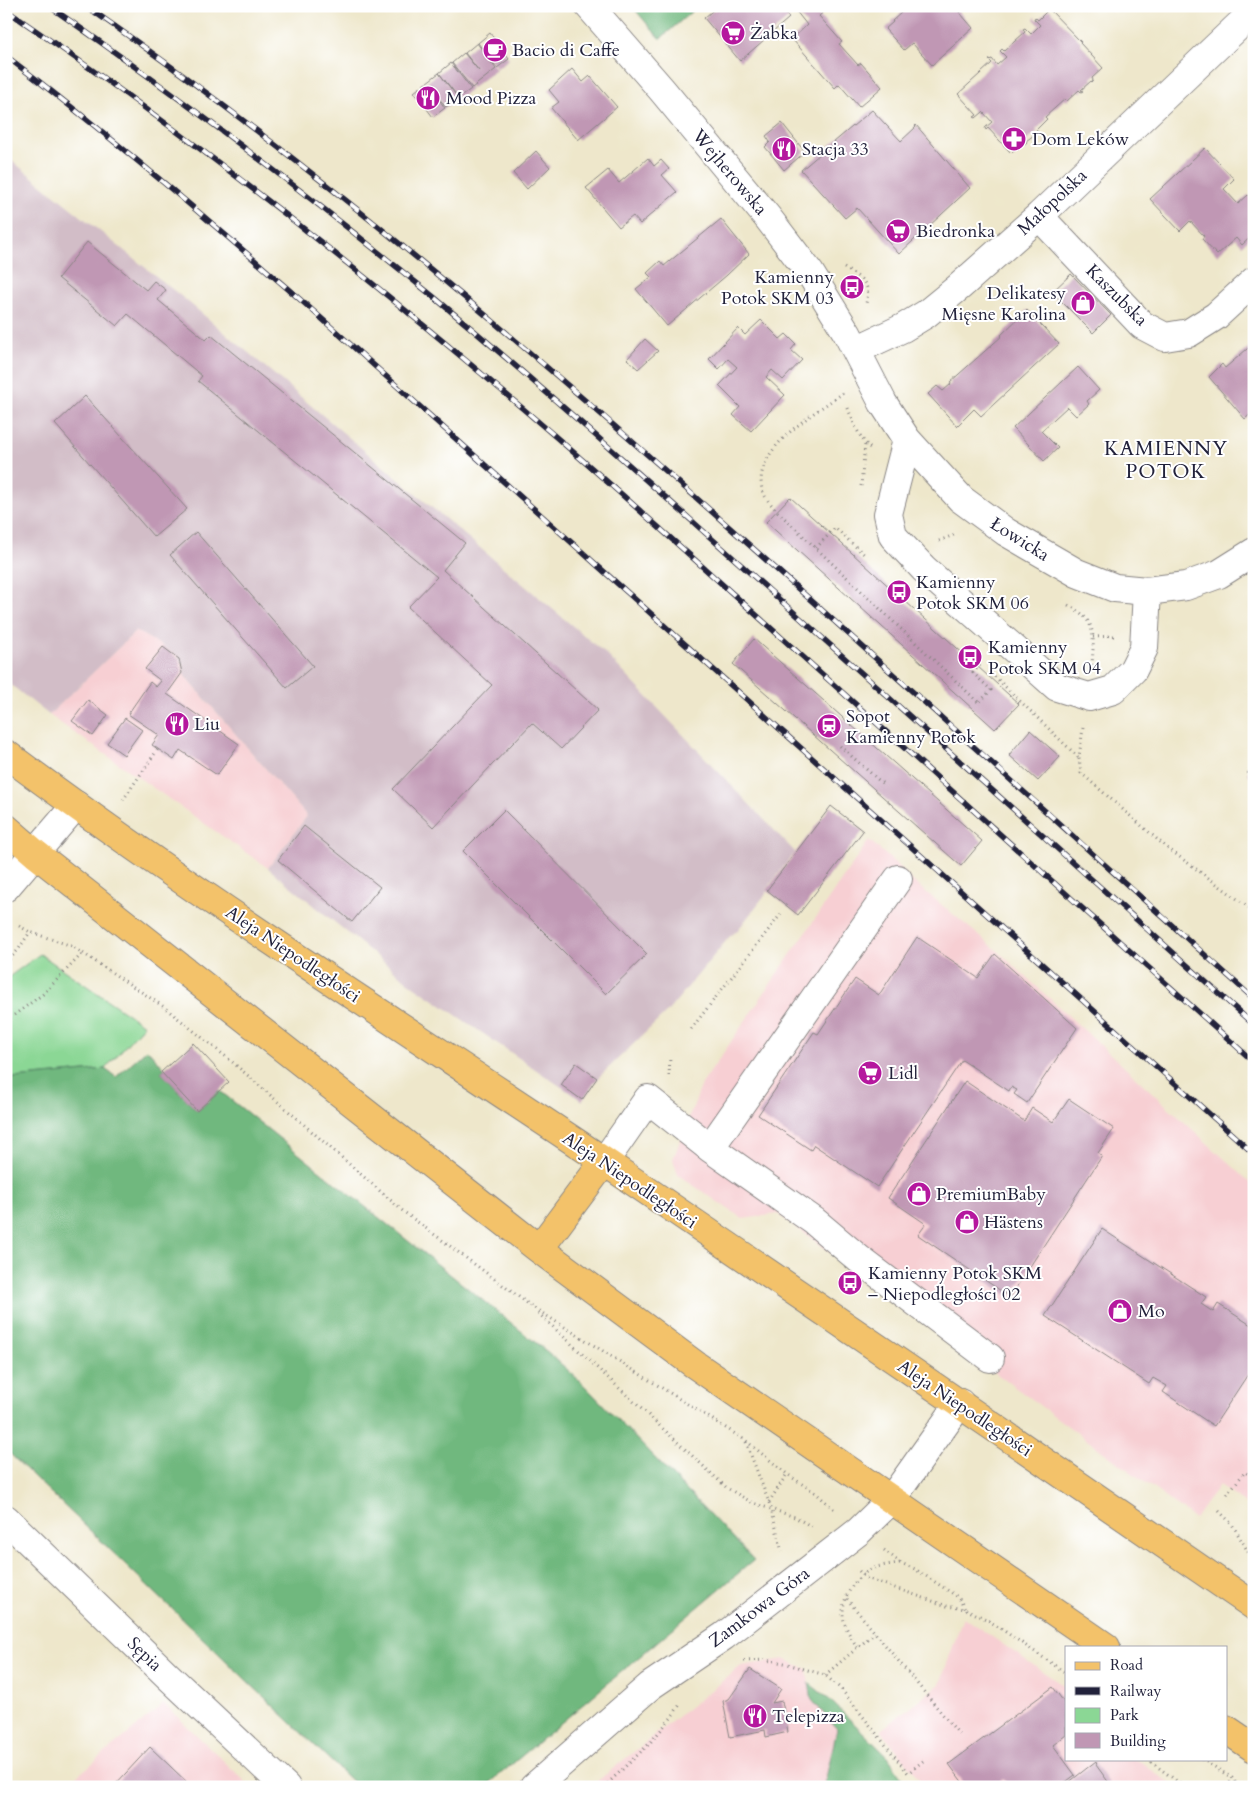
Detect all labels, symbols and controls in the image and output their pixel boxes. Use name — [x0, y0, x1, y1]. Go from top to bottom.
supermarket icon: Żabka — [720, 20, 746, 46]
place label: Żabka — [750, 21, 798, 46]
cafe icon: Bacio di Caffe — [482, 37, 508, 63]
place label: Bacio di Caffe — [512, 38, 620, 63]
restaurant icon: Mood Pizza — [415, 85, 441, 111]
place label: Mood Pizza — [446, 86, 537, 111]
street label: Wejherowska — [686, 123, 773, 221]
pharmacy icon: Dom Leków — [1001, 126, 1027, 152]
place label: Dom Leków — [1032, 127, 1130, 152]
restaurant icon: Stacja 33 — [771, 136, 797, 162]
place label: Stacja 33 — [802, 137, 869, 162]
street label: Małopolska — [1012, 163, 1093, 241]
supermarket icon: Biedronka — [885, 218, 911, 244]
place label: Biedronka — [916, 219, 995, 244]
street label: Kaszubska — [1080, 259, 1153, 332]
place label: Kamienny Potok SKM 03 — [721, 265, 834, 311]
bus stop icon: Kamienny Potok SKM 03 — [839, 274, 865, 300]
place label: Delikatesy Mięsne Karolina — [941, 281, 1066, 327]
shop icon: Delikatesy Mięsne Karolina — [1070, 290, 1096, 316]
district label: KAMIENNY POTOK — [1104, 435, 1228, 485]
street label: Łowicka — [985, 511, 1054, 568]
place label: Kamienny Potok SKM 06 — [916, 570, 1029, 616]
bus stop icon: Kamienny Potok SKM 06 — [886, 579, 912, 605]
place label: Kamienny Potok SKM 04 — [988, 635, 1101, 681]
bus stop icon: Kamienny Potok SKM 04 — [957, 644, 983, 670]
place label: Sopot Kamienny Potok — [846, 704, 976, 750]
restaurant icon: Liu — [164, 711, 190, 737]
place label: Liu — [194, 712, 220, 737]
station icon: Sopot Kamienny Potok — [816, 713, 842, 739]
street label: Aleja Niepodległości — [220, 900, 365, 1009]
supermarket icon: Lidl — [857, 1060, 883, 1086]
place label: Lidl — [888, 1061, 919, 1086]
street label: Aleja Niepodległości — [557, 1126, 702, 1235]
shop icon: PremiumBaby — [906, 1181, 932, 1207]
place label: PremiumBaby — [936, 1182, 1046, 1207]
shop icon: Hästens — [954, 1209, 980, 1235]
place label: Hästens — [984, 1210, 1043, 1235]
place label: Kamienny Potok SKM – Niepodległości 02 — [868, 1261, 1042, 1307]
bus stop icon: Kamienny Potok SKM – Niepodległości 02 — [837, 1270, 863, 1296]
shop icon: Mo — [1107, 1298, 1133, 1324]
place label: Mo — [1138, 1299, 1165, 1324]
street label: Aleja Niepodległości — [892, 1354, 1037, 1463]
street label: Zamkowa Góra — [704, 1561, 815, 1654]
street label: Sępia — [122, 1632, 168, 1677]
legend — [1065, 1646, 1228, 1760]
text: Road — [1110, 1655, 1143, 1675]
text: Railway — [1110, 1681, 1161, 1701]
restaurant icon: Telepizza — [742, 1703, 768, 1729]
place label: Telepizza — [772, 1704, 845, 1729]
text: Park — [1110, 1705, 1139, 1725]
text: Building — [1110, 1731, 1166, 1751]

